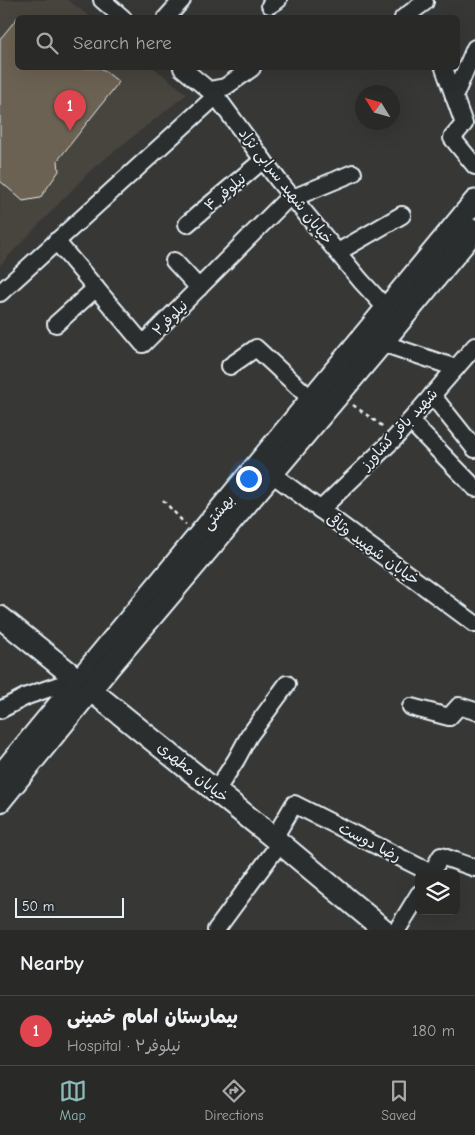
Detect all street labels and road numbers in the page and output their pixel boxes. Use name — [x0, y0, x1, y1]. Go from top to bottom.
street label: خیابان شهید سرابی نژاد — [234, 124, 337, 248]
street label: نیلوفر ۴ — [201, 169, 250, 215]
street label: نیلوفر۲ — [149, 297, 192, 340]
street label: شهید باقر کشاورز — [356, 385, 441, 474]
street label: بهشتی — [198, 491, 239, 534]
street label: خیابان شهیید وثاقی — [323, 508, 424, 589]
street label: خیابان مطهری — [154, 738, 232, 806]
street label: رضا دوست — [336, 819, 404, 865]

